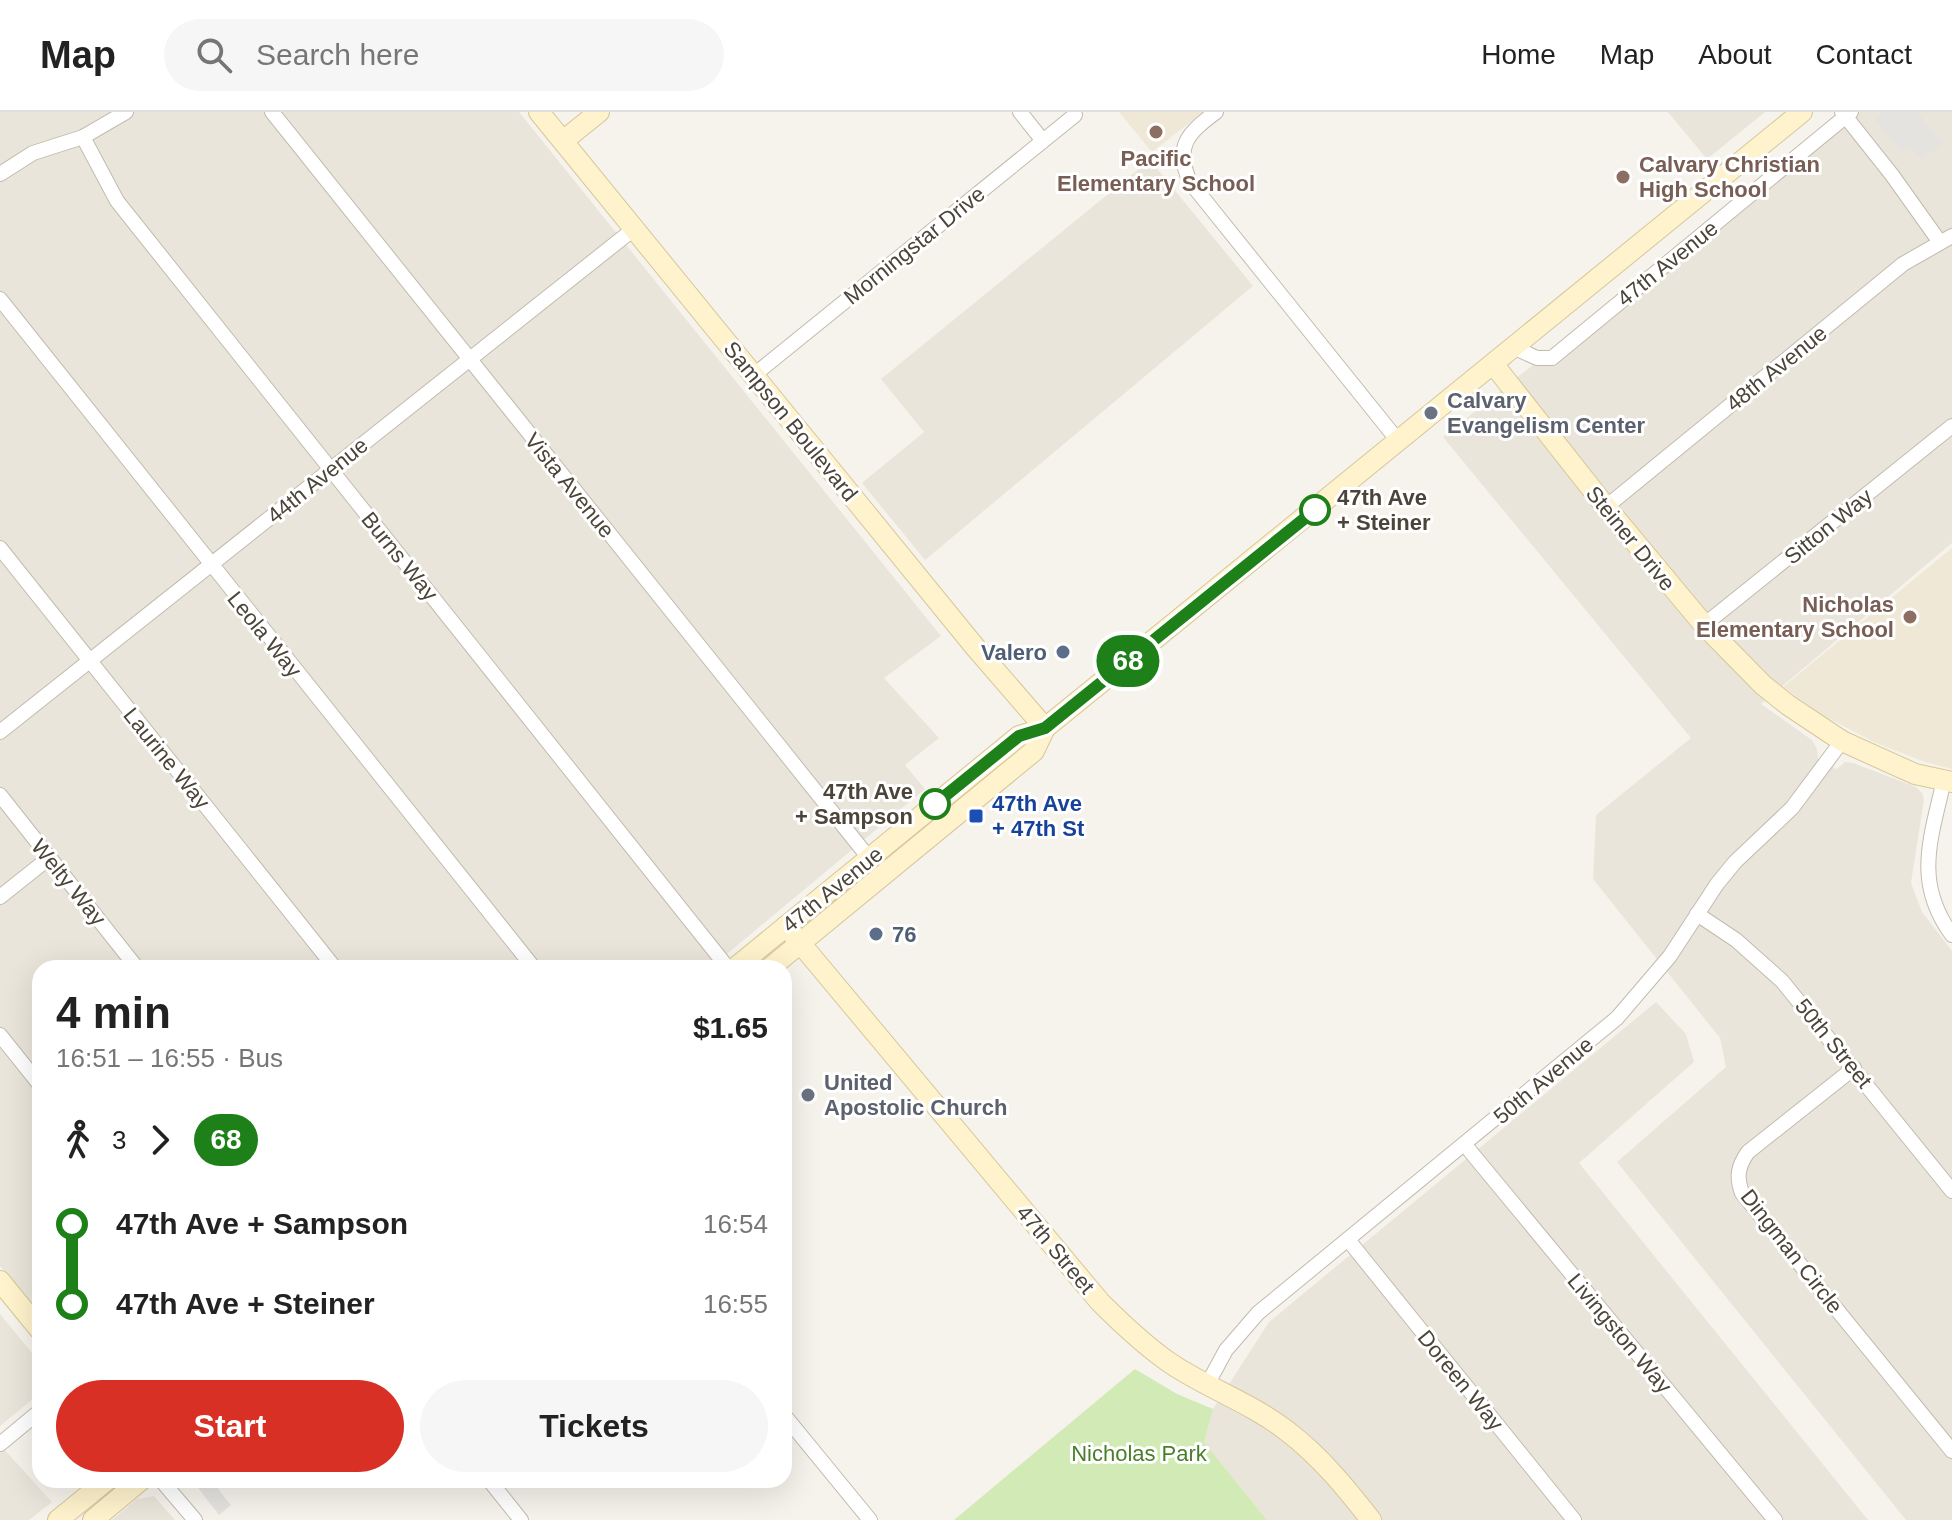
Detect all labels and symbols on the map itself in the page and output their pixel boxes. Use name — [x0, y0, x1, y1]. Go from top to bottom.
marker: Pacific Elementary School — [1147, 123, 1165, 141]
place label: Pacific Elementary School — [1057, 146, 1255, 196]
place label: Calvary Christian High School — [1639, 152, 1820, 202]
marker: Calvary Christian High School — [1614, 168, 1632, 186]
street label: Morningstar Drive — [839, 181, 990, 310]
street label: 47th Avenue — [1612, 215, 1723, 311]
street label: 48th Avenue — [1721, 320, 1832, 416]
street label: Sampson Boulevard — [719, 336, 863, 506]
place label: Calvary Evangelism Center — [1447, 388, 1646, 438]
marker: Calvary Evangelism Center — [1422, 404, 1440, 422]
street label: Vista Avenue — [520, 428, 619, 543]
street label: 44th Avenue — [262, 432, 373, 528]
street label: Steiner Drive — [1581, 481, 1680, 596]
street label: Sitton Way — [1779, 483, 1877, 569]
place label: 47th Ave + Steiner — [1337, 485, 1431, 535]
marker: 47th Ave + Steiner — [1300, 495, 1330, 525]
street label: Burns Way — [356, 507, 443, 606]
street label: Leola Way — [222, 586, 307, 682]
place label: Nicholas Elementary School — [1696, 592, 1894, 642]
marker: Nicholas Elementary School — [1901, 608, 1919, 626]
line badge: 68 — [1092, 635, 1164, 687]
place label: Valero — [981, 640, 1047, 665]
marker: Valero — [1054, 643, 1072, 661]
street label: Laurine Way — [118, 703, 215, 814]
place label: 47th Ave + Sampson — [795, 779, 913, 829]
marker: 47th Ave + Sampson — [920, 789, 950, 819]
place label: 47th Ave + 47th St — [992, 791, 1085, 841]
marker: 47th Ave + 47th St — [967, 807, 985, 825]
street label: Welty Way — [26, 834, 111, 931]
street label: 47th Avenue — [777, 841, 888, 937]
place label: 76 — [892, 922, 916, 947]
marker: 76 — [867, 925, 885, 943]
street label: 50th Street — [1790, 994, 1877, 1093]
street label: 50th Avenue — [1489, 1032, 1598, 1129]
place label: United Apostolic Church — [824, 1070, 1007, 1120]
marker: United Apostolic Church — [799, 1086, 817, 1104]
street label: Dingman Circle — [1735, 1184, 1848, 1318]
street label: 47th Street — [1011, 1200, 1100, 1299]
street label: Livingston Way — [1562, 1268, 1677, 1398]
street label: Doreen Way — [1413, 1325, 1509, 1435]
park label: Nicholas Park — [1071, 1441, 1208, 1466]

